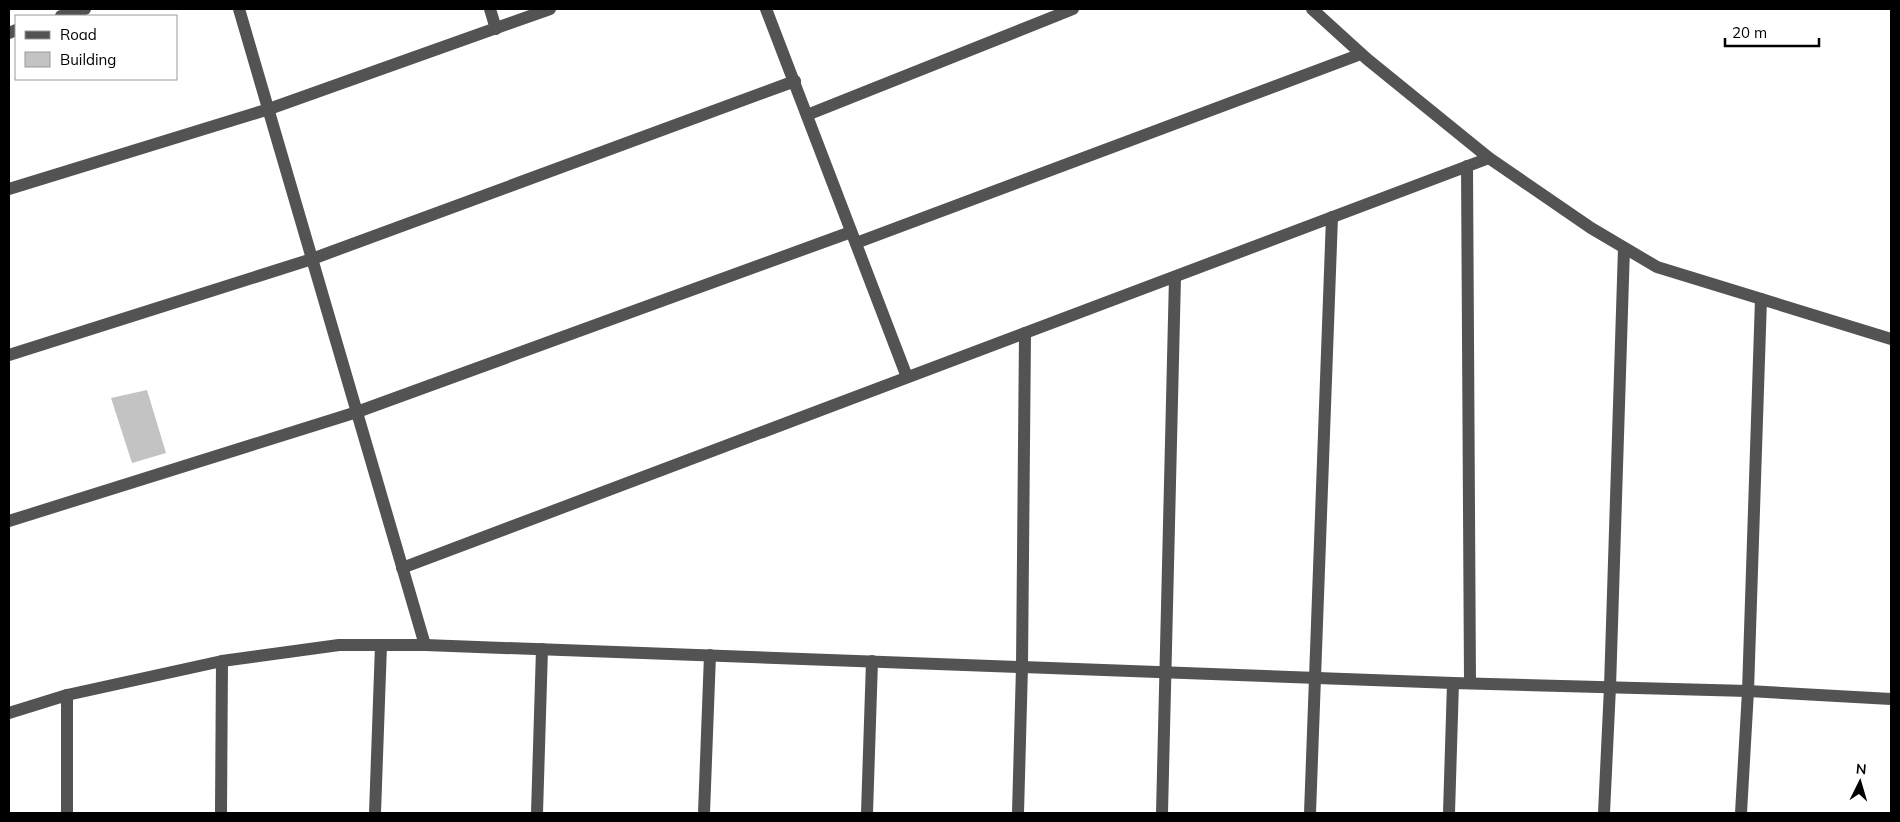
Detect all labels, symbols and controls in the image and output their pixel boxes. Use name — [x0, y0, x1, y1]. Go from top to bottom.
legend — [15, 15, 178, 80]
scale bar — [1725, 15, 1819, 47]
text: 20 m — [1732, 23, 1767, 42]
text: Road — [60, 25, 97, 44]
text: Building — [60, 50, 116, 69]
north arrow — [1835, 757, 1885, 807]
text: N — [1855, 760, 1867, 778]

